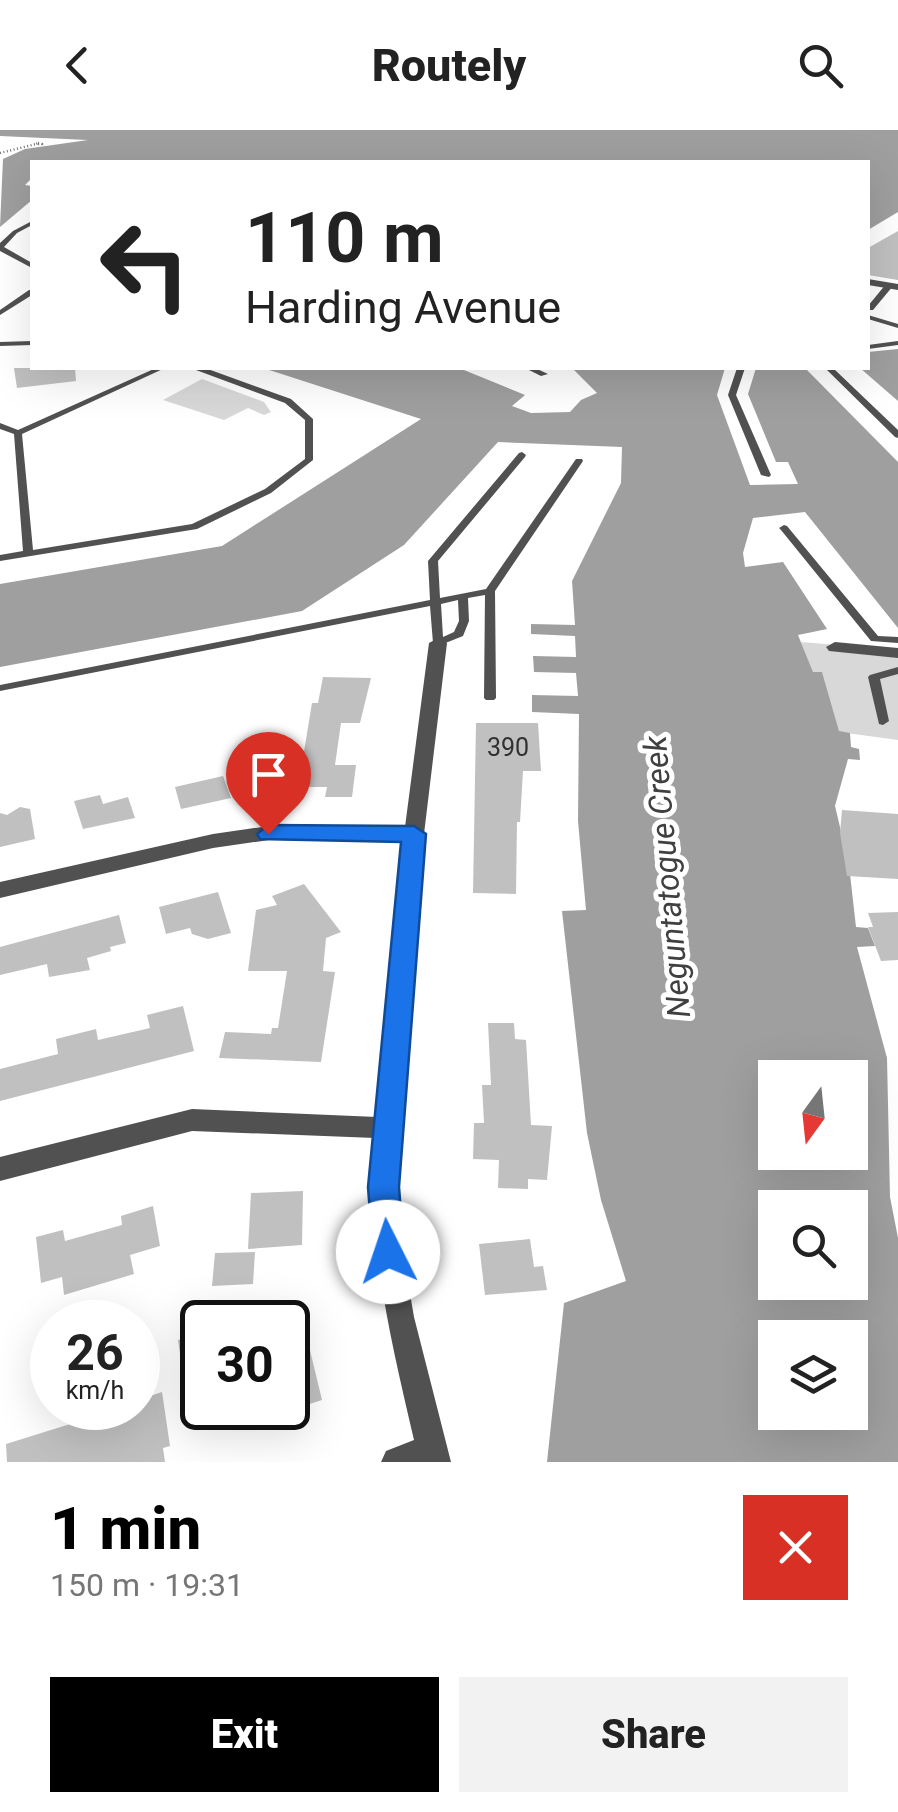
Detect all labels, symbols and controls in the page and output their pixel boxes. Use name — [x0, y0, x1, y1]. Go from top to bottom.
icon: back — [50, 38, 105, 93]
icon: search — [793, 38, 848, 93]
text: Routely — [372, 39, 526, 92]
text: 110 m — [245, 197, 444, 279]
icon: left — [80, 200, 210, 330]
text: Harding Avenue — [245, 281, 561, 334]
pin — [226, 732, 311, 835]
house number: 390 — [487, 733, 529, 762]
water label: Neguntatogue Creek — [636, 733, 698, 1020]
icon: arrive — [241, 747, 296, 802]
north arrow — [758, 1060, 868, 1170]
map controls — [758, 1060, 868, 1430]
button: search — [758, 1190, 868, 1300]
position arrow — [336, 1200, 440, 1304]
speed limit sign: 30 — [180, 1300, 310, 1430]
button: layers — [758, 1320, 868, 1430]
text: 26 — [66, 1324, 124, 1382]
text: km/h — [66, 1376, 124, 1405]
text: 1 min — [50, 1493, 201, 1564]
button: close — [743, 1495, 848, 1600]
text: 150 m · 19:31 — [50, 1566, 244, 1604]
button: Exit — [50, 1677, 439, 1792]
button: Share — [459, 1677, 848, 1792]

